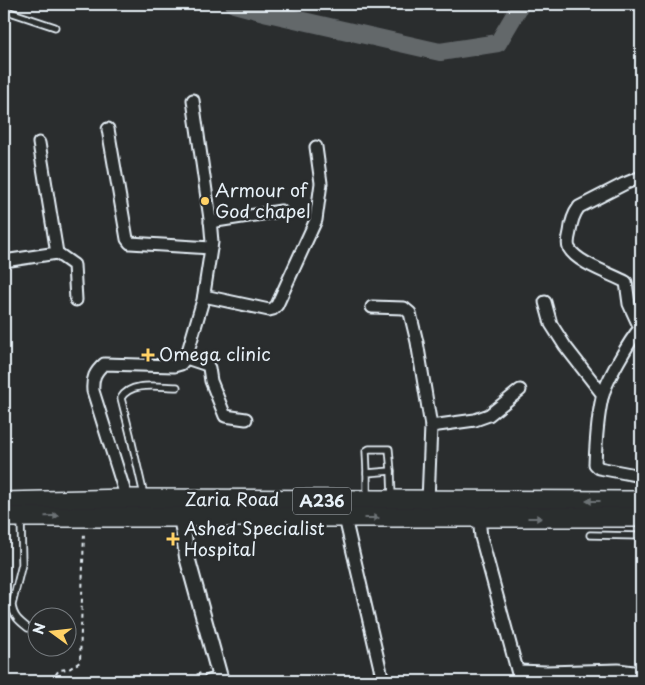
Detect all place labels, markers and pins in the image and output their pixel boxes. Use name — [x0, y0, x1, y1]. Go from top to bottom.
place label: Armour of God chapel — [215, 176, 311, 224]
marker: Armour of God chapel — [199, 195, 211, 207]
place label: Omega clinic — [159, 340, 271, 367]
marker: Omega clinic — [141, 348, 155, 362]
place label: Ashed Specialist Hospital — [184, 514, 325, 562]
marker: Ashed Specialist Hospital — [166, 532, 180, 546]

